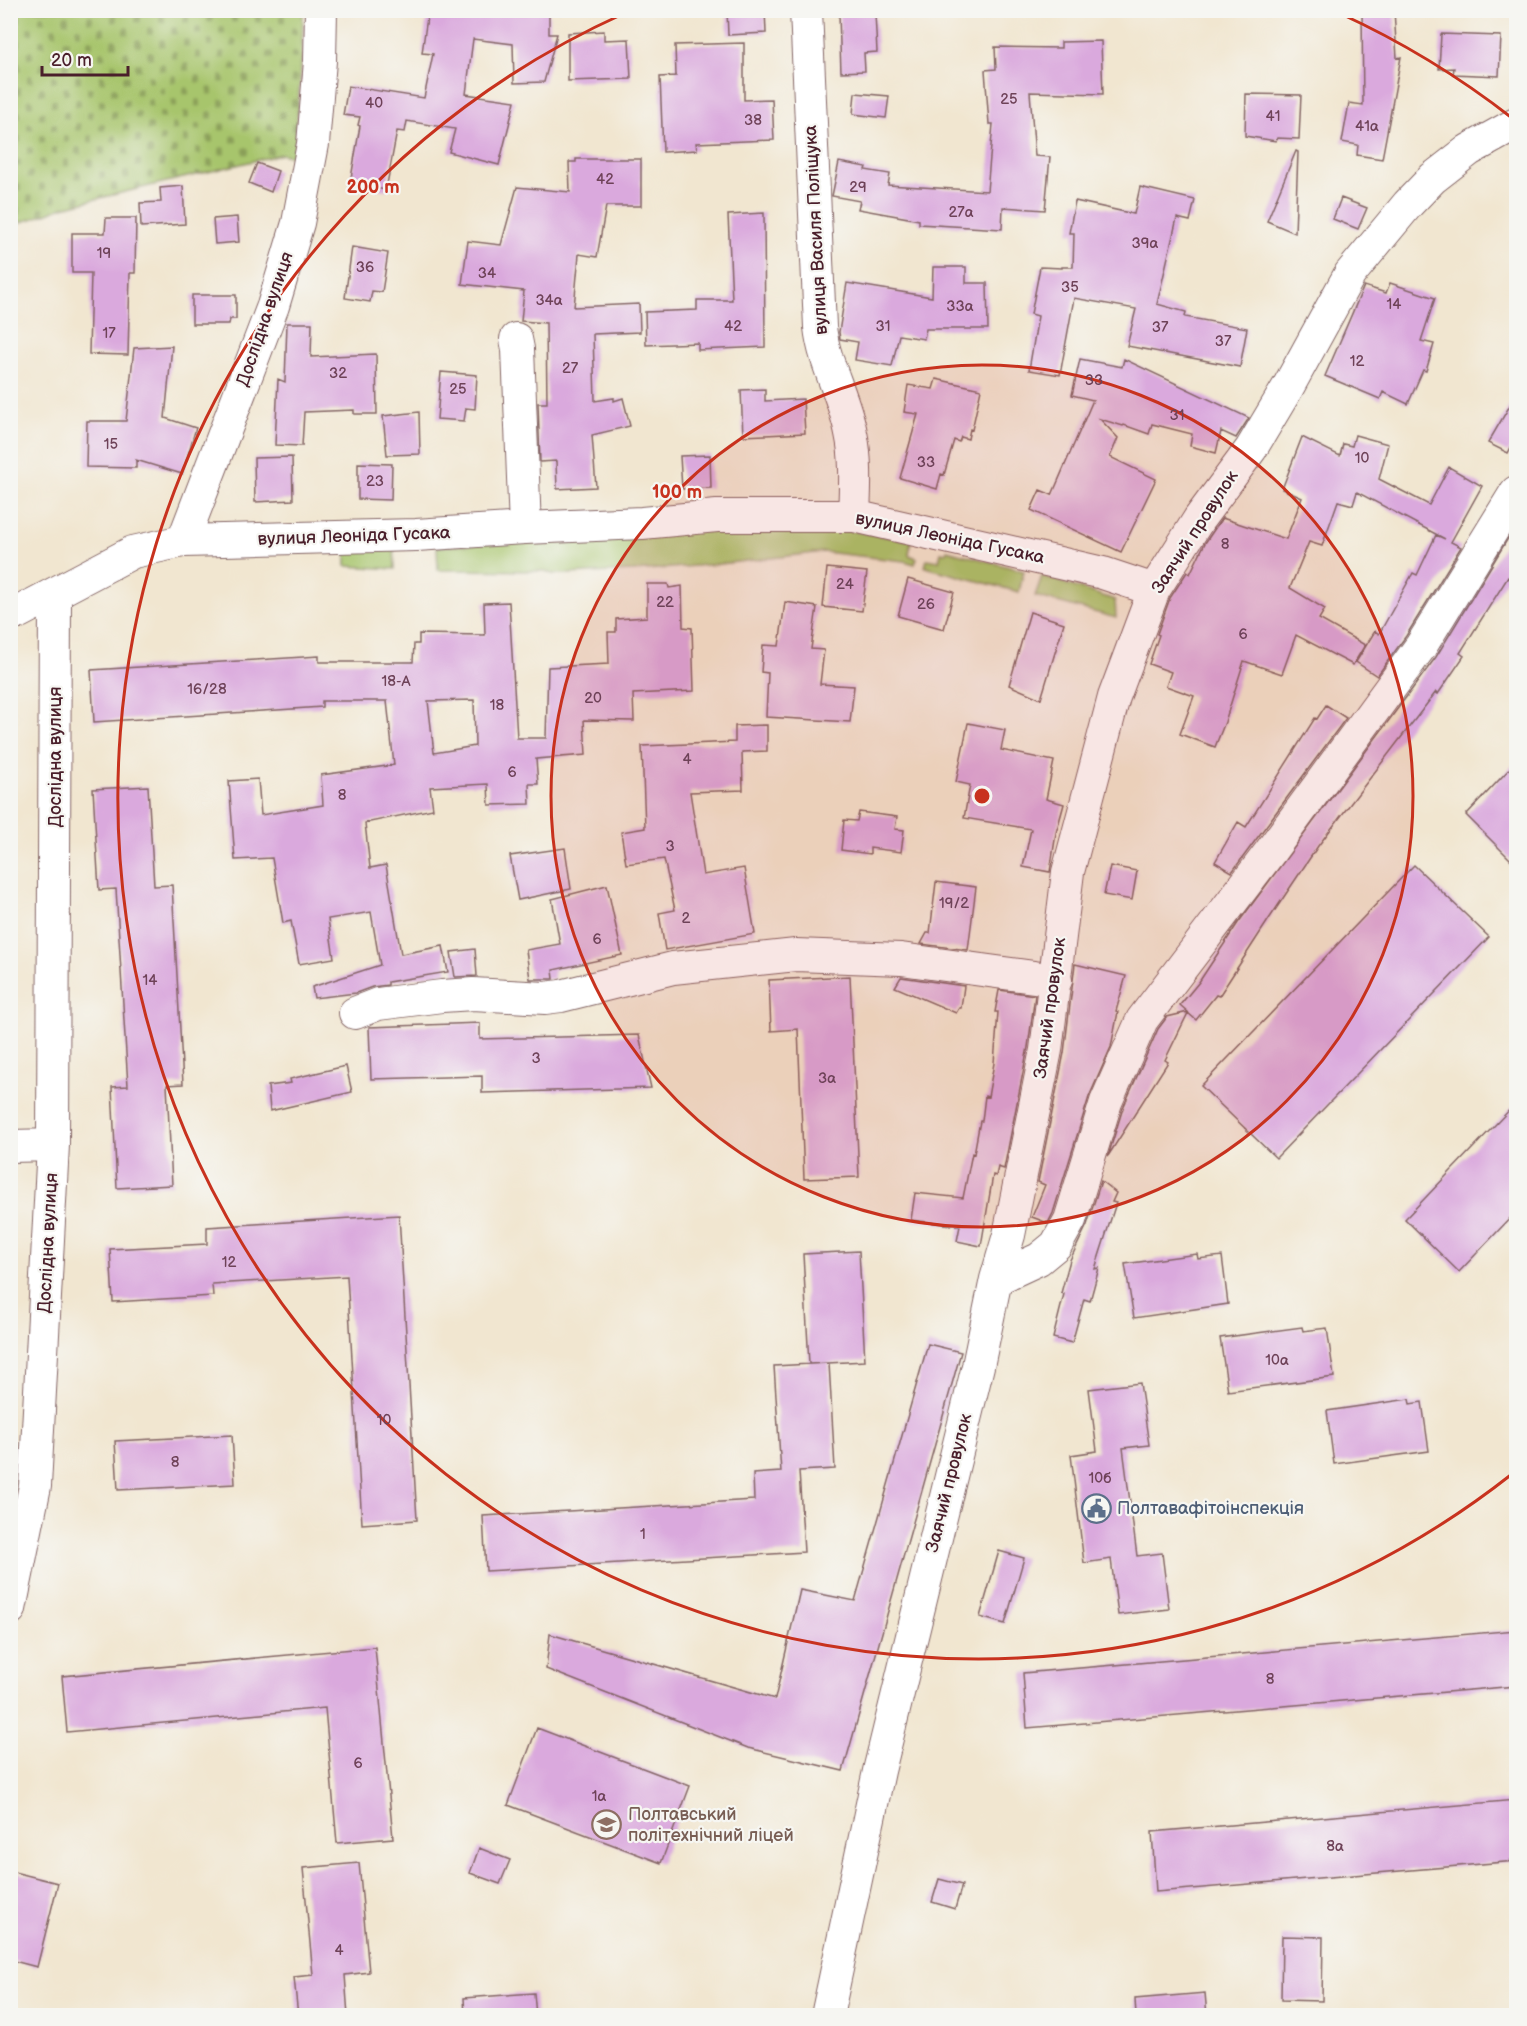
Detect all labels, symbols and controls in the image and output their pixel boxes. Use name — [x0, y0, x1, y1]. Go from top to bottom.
scale bar — [42, 39, 128, 77]
text: 20 m — [51, 50, 92, 71]
house number: 25 — [1000, 90, 1018, 109]
house number: 40 — [365, 94, 383, 113]
house number: 41 — [1266, 107, 1280, 126]
house number: 38 — [744, 111, 762, 130]
house number: 41а — [1355, 117, 1379, 136]
street label: вулиця Василя Поліщука — [800, 124, 832, 335]
house number: 42 — [596, 170, 614, 189]
text: 200 m — [346, 177, 400, 198]
house number: 29 — [849, 178, 867, 197]
house number: 27а — [948, 203, 974, 222]
house number: 39а — [1132, 234, 1159, 253]
house number: 19 — [97, 244, 111, 263]
street label: Дослідна вулиця — [232, 249, 298, 389]
house number: 36 — [356, 258, 374, 277]
house number: 34 — [478, 264, 496, 283]
house number: 35 — [1061, 278, 1079, 297]
house number: 34а — [535, 291, 563, 310]
house number: 14 — [1387, 295, 1401, 314]
house number: 33а — [946, 297, 974, 316]
house number: 42 — [724, 317, 742, 336]
house number: 31 — [875, 317, 891, 336]
house number: 37 — [1152, 318, 1169, 337]
house number: 17 — [102, 324, 116, 343]
house number: 37 — [1215, 332, 1232, 351]
house number: 12 — [1350, 352, 1364, 371]
house number: 27 — [562, 359, 579, 378]
house number: 32 — [329, 364, 347, 383]
house number: 33 — [1085, 371, 1103, 390]
house number: 25 — [449, 380, 467, 399]
house number: 31 — [1169, 406, 1185, 425]
house number: 15 — [104, 435, 118, 454]
house number: 10 — [1355, 449, 1369, 468]
house number: 33 — [917, 453, 935, 472]
street label: Заячий провулок — [1147, 466, 1243, 597]
house number: 23 — [366, 472, 384, 491]
text: 100 m — [652, 482, 702, 503]
street label: вулиця Леоніда Гусака — [853, 508, 1047, 568]
street label: вулиця Леоніда Гусака — [257, 522, 451, 550]
house number: 8 — [1221, 535, 1230, 554]
house number: 24 — [836, 575, 854, 594]
house number: 22 — [656, 593, 674, 612]
house number: 26 — [917, 595, 935, 614]
house number: 6 — [1238, 625, 1248, 644]
house number: 18-А — [381, 672, 411, 691]
house number: 16/28 — [187, 680, 227, 699]
street label: Дослідна вулиця — [45, 687, 66, 827]
house number: 20 — [584, 689, 602, 708]
house number: 18 — [490, 696, 505, 715]
house number: 4 — [682, 750, 692, 769]
house number: 6 — [507, 763, 517, 782]
house number: 8 — [338, 786, 347, 805]
centre of rings — [972, 786, 992, 806]
house number: 3 — [665, 837, 675, 856]
house number: 19/2 — [939, 894, 969, 913]
house number: 2 — [682, 909, 691, 928]
house number: 6 — [592, 930, 602, 949]
street label: Заячий провулок — [1030, 936, 1070, 1080]
house number: 14 — [143, 971, 157, 990]
house number: 3 — [531, 1049, 541, 1068]
house number: 3а — [818, 1069, 836, 1088]
street label: Дослідна вулиця — [34, 1172, 62, 1314]
house number: 12 — [222, 1253, 236, 1272]
house number: 10а — [1265, 1351, 1289, 1370]
house number: 10 — [377, 1411, 391, 1430]
street label: Заячий провулок — [922, 1411, 977, 1555]
house number: 8 — [171, 1453, 180, 1472]
house number: 10б — [1089, 1469, 1111, 1488]
public building icon: Полтавафітоінспекція — [1080, 1492, 1112, 1524]
place label: Полтавафітоінспекція — [1117, 1498, 1304, 1519]
house number: 1 — [640, 1525, 646, 1544]
house number: 8 — [1266, 1670, 1275, 1689]
house number: 6 — [353, 1754, 363, 1773]
house number: 1а — [592, 1787, 606, 1806]
place label: Полтавський політехнічний ліцей — [628, 1804, 794, 1846]
school or university icon: Полтавський політехнічний ліцей — [591, 1808, 623, 1840]
house number: 8а — [1326, 1837, 1344, 1856]
house number: 4 — [334, 1941, 344, 1960]

